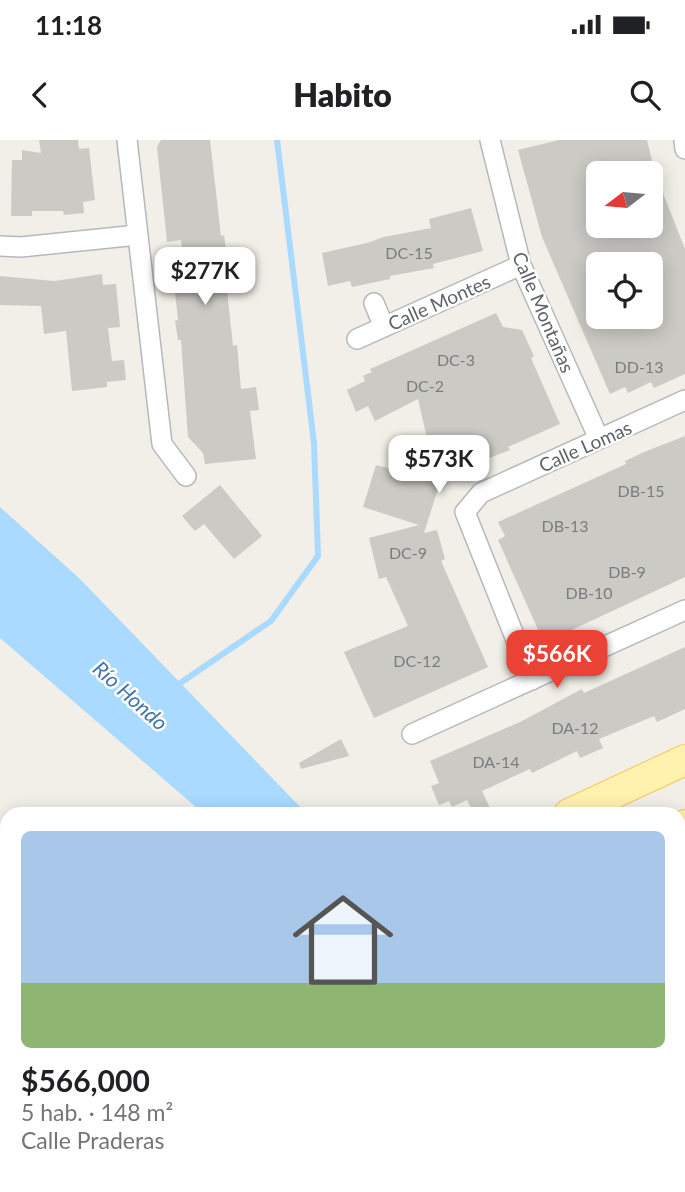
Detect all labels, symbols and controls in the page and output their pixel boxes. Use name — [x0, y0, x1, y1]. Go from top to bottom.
text: 11:18 — [35, 9, 102, 41]
text: Habito — [293, 75, 392, 114]
icon: back — [21, 76, 59, 114]
icon: search — [626, 76, 664, 114]
north arrow — [586, 161, 663, 238]
map controls — [586, 161, 663, 329]
house number: DC-15 — [385, 243, 433, 262]
pin: $277K — [156, 248, 254, 307]
street label: Calle Montañas — [508, 248, 580, 376]
button: locate — [586, 252, 663, 329]
text: $277K — [170, 256, 240, 284]
street label: Calle Montes — [384, 269, 494, 335]
house number: DC-3 — [437, 350, 475, 369]
house number: DD-13 — [615, 357, 663, 376]
house number: DC-2 — [406, 376, 444, 395]
street label: Calle Lomas — [535, 415, 635, 477]
pin: $573K — [390, 436, 488, 495]
text: $573K — [404, 444, 474, 472]
house number: DB-15 — [617, 481, 665, 500]
house number: DB-13 — [541, 516, 589, 535]
house number: DC-9 — [389, 543, 427, 562]
house number: DB-9 — [608, 562, 646, 581]
house number: DB-10 — [565, 583, 613, 602]
pin: $566K — [508, 630, 606, 690]
text: $566K — [522, 639, 592, 667]
house number: DC-12 — [393, 651, 441, 670]
water label: Río Hondo — [89, 655, 173, 735]
house number: DA-12 — [551, 718, 599, 737]
house number: DA-14 — [472, 752, 520, 771]
icon: home — [280, 877, 406, 1003]
text: $566,000 — [21, 1062, 150, 1098]
text: 5 hab. · 148 m² — [21, 1098, 173, 1126]
text: Calle Praderas — [21, 1126, 165, 1154]

